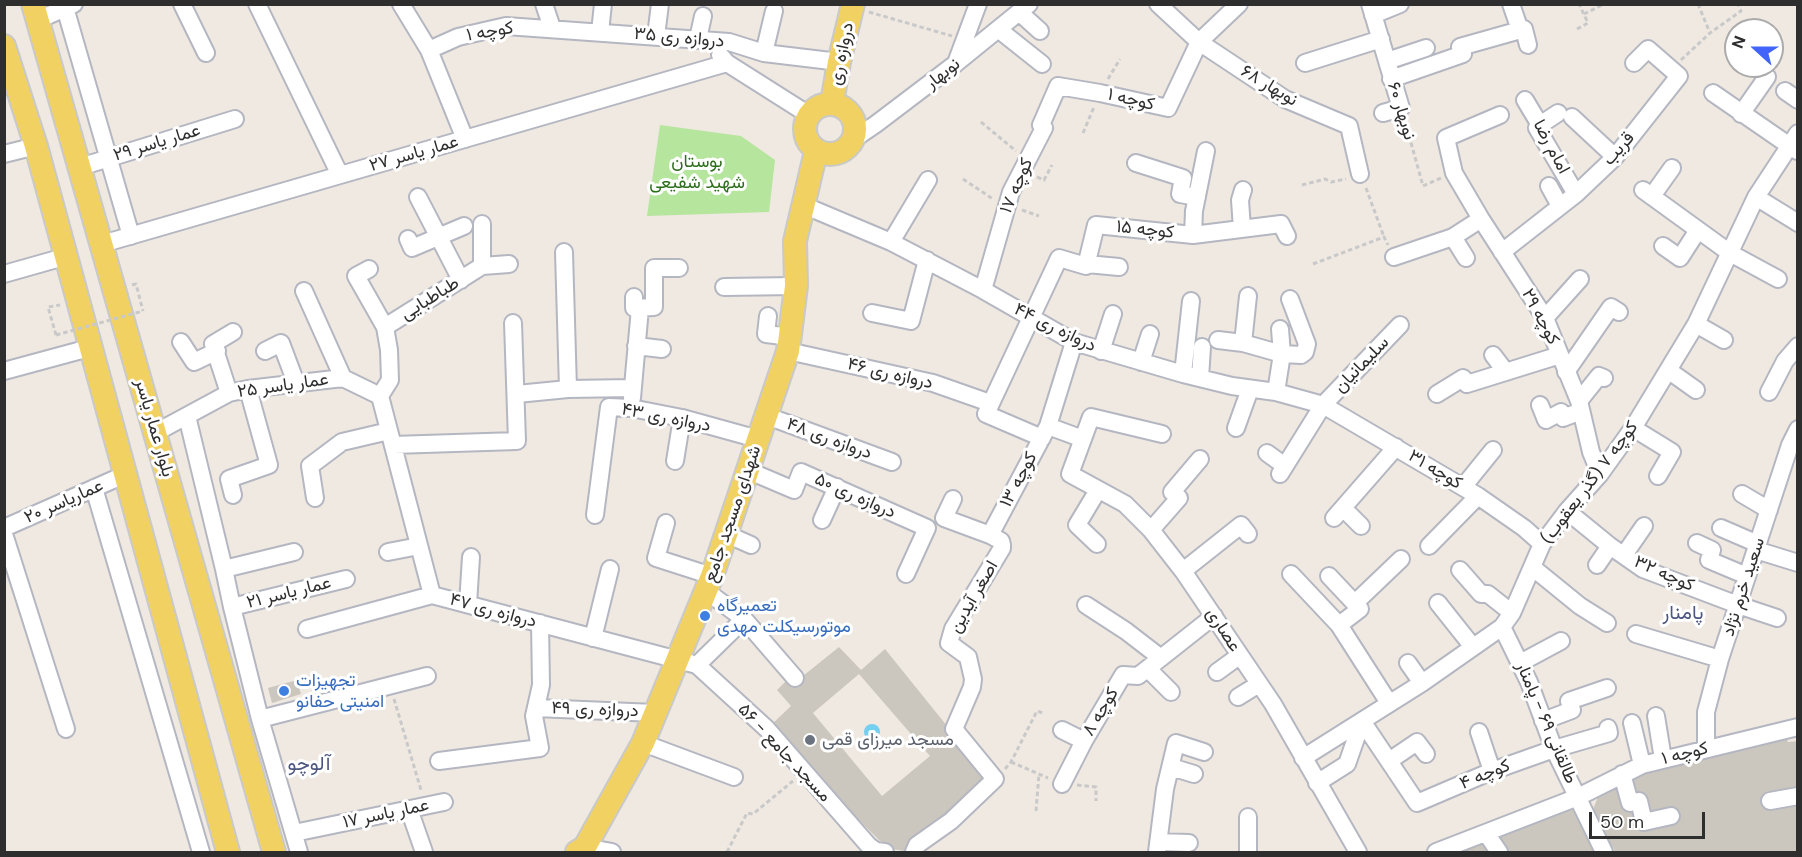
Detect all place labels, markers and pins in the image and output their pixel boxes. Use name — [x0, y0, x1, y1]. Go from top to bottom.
place label: تعمیرگاه موتورسیکلت مهدی — [717, 595, 851, 638]
marker: تعمیرگاه موتورسیکلت مهدی — [698, 609, 712, 623]
place label: تجهیزات امنیتی حفانو — [296, 670, 384, 712]
marker: تجهیزات امنیتی حفانو — [277, 684, 291, 698]
place label: مسجد میرزای قمی — [822, 729, 954, 751]
marker: مسجد میرزای قمی — [803, 733, 817, 747]

